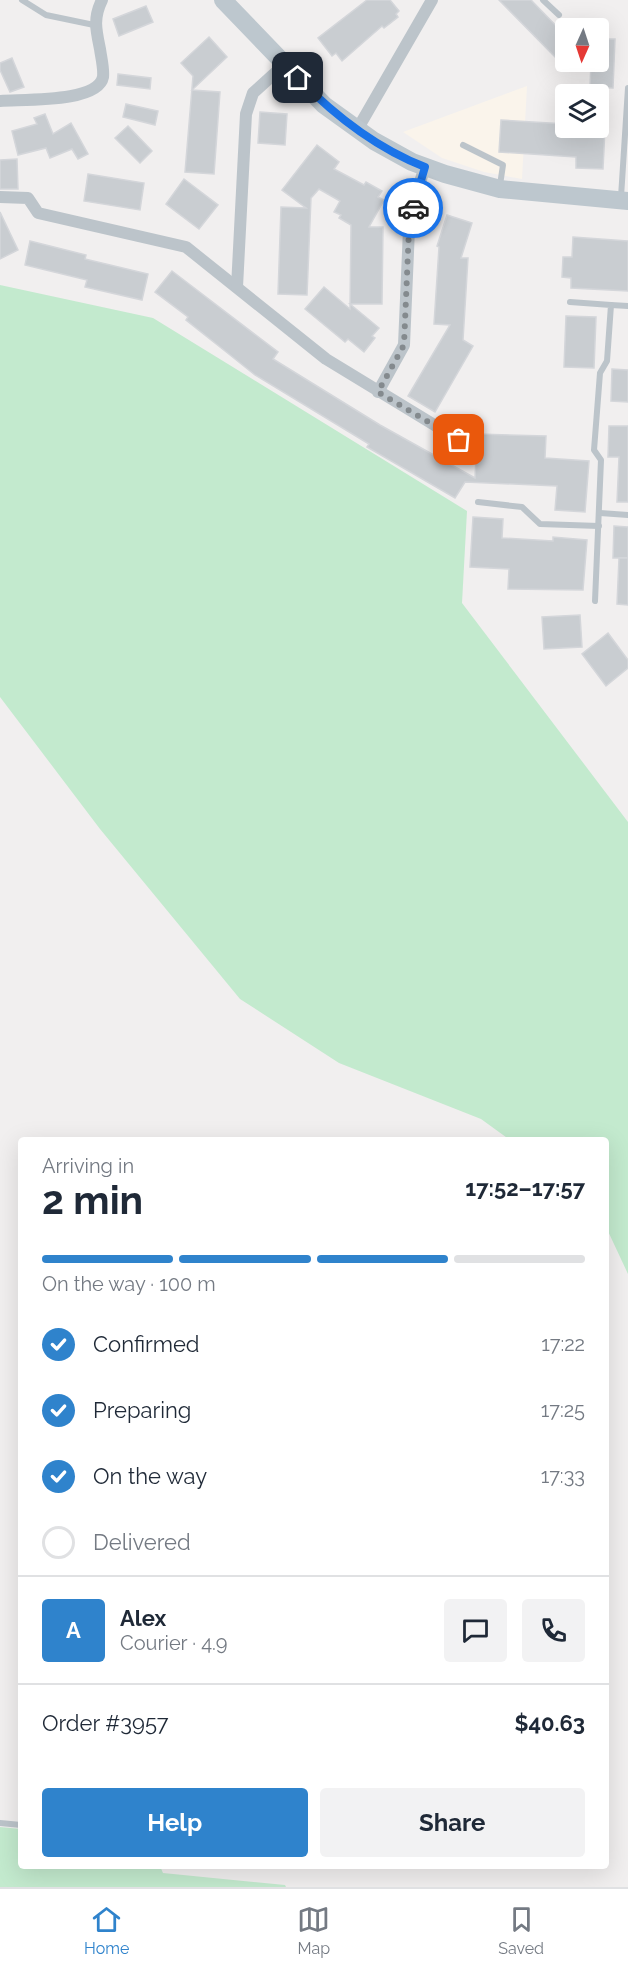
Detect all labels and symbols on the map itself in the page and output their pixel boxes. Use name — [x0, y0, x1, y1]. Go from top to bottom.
north arrow — [555, 18, 609, 72]
pin — [272, 52, 323, 103]
courier — [383, 178, 443, 238]
pin — [433, 414, 484, 465]

